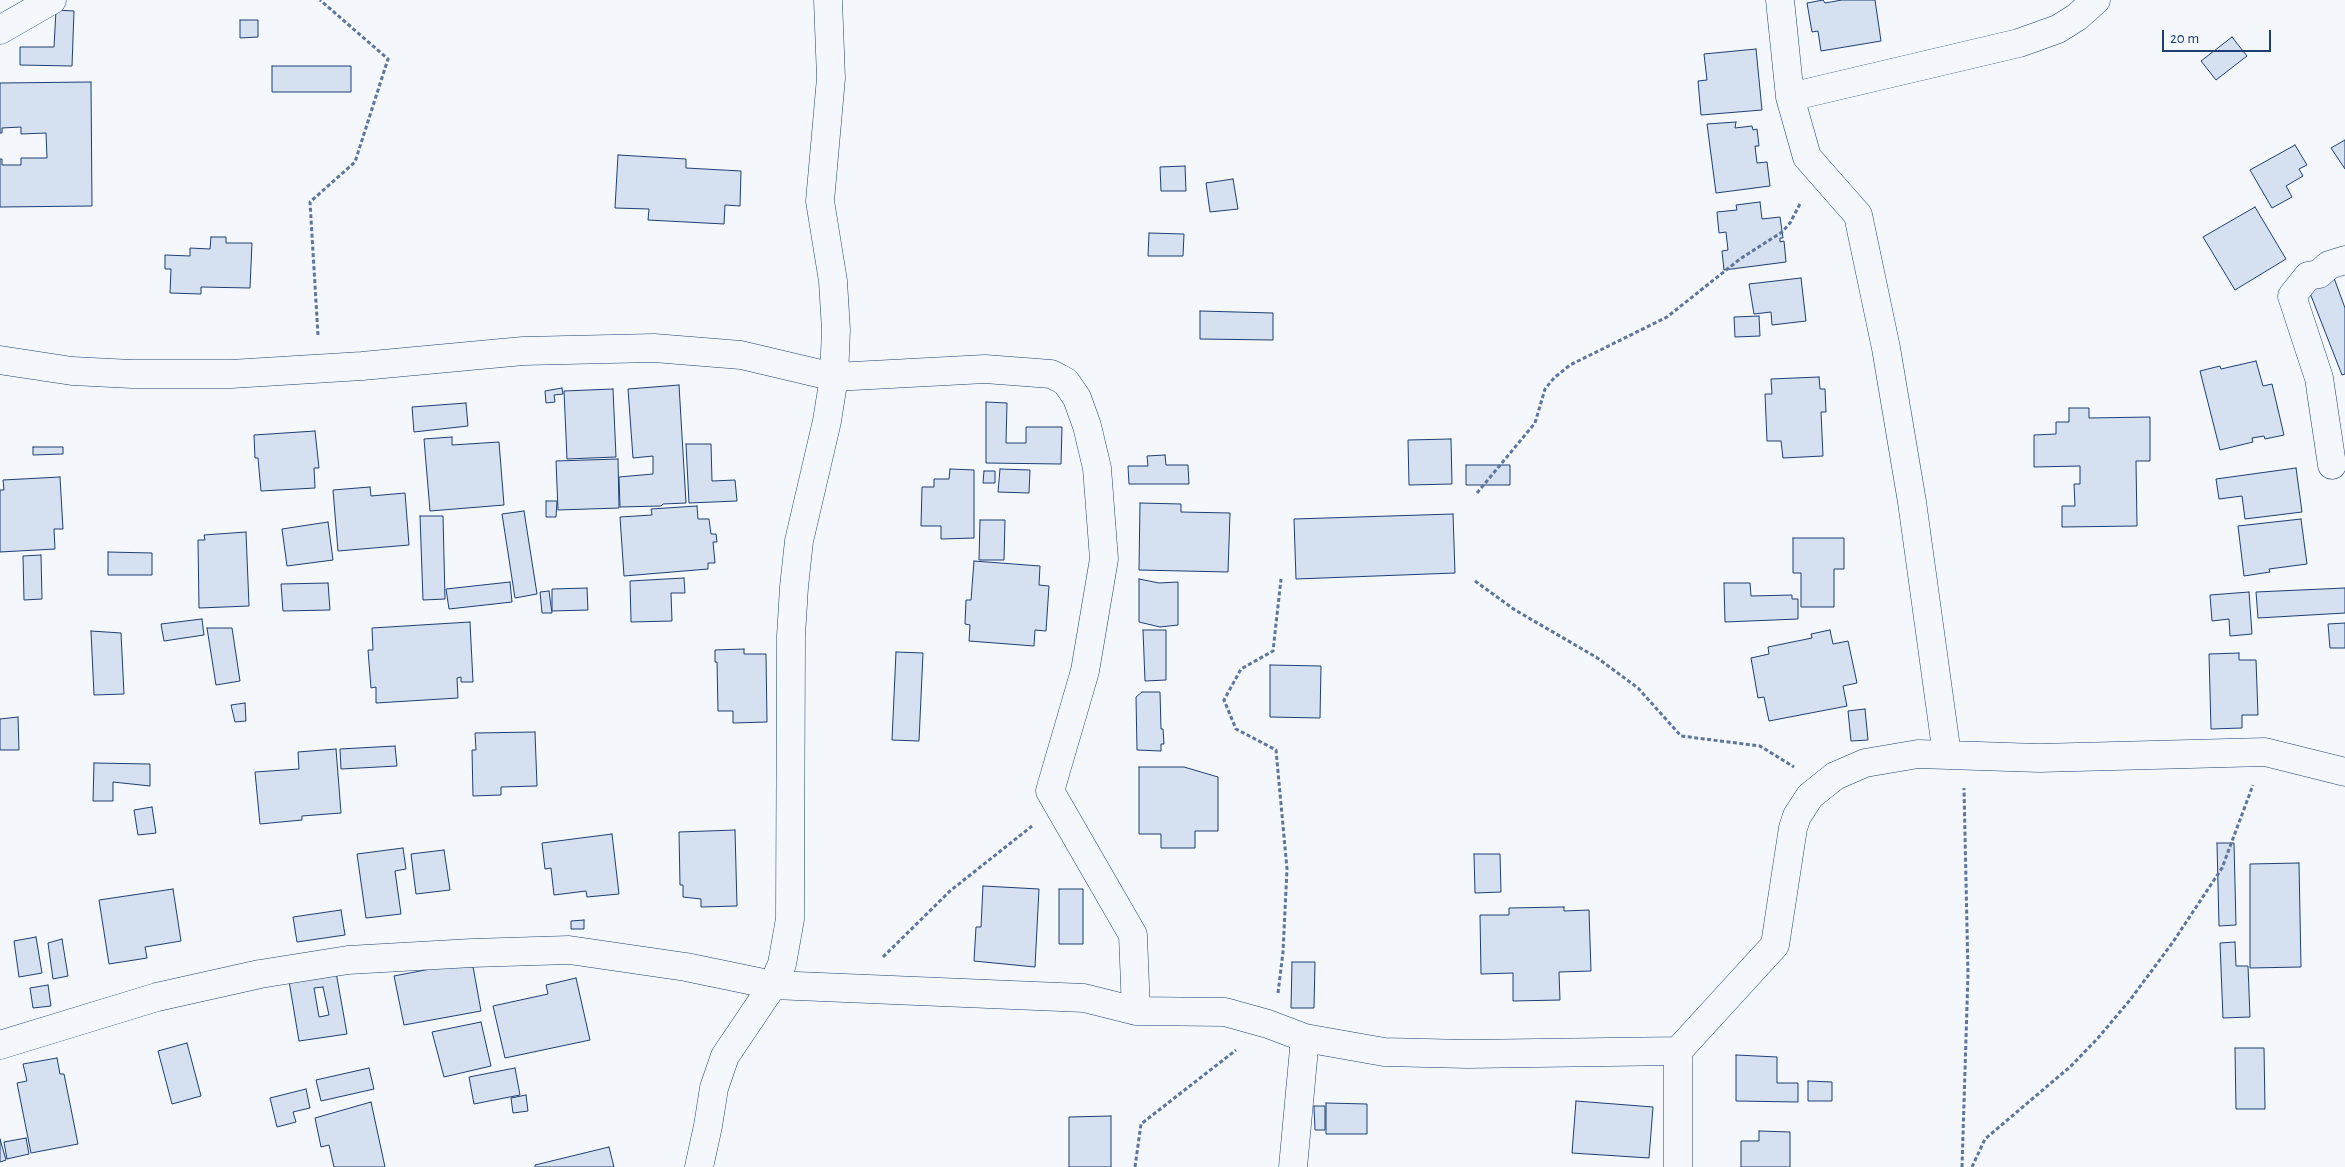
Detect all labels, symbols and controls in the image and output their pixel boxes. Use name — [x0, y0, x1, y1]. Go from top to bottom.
scale bar — [2165, 20, 2274, 52]
text: 20 m — [2170, 31, 2199, 46]

